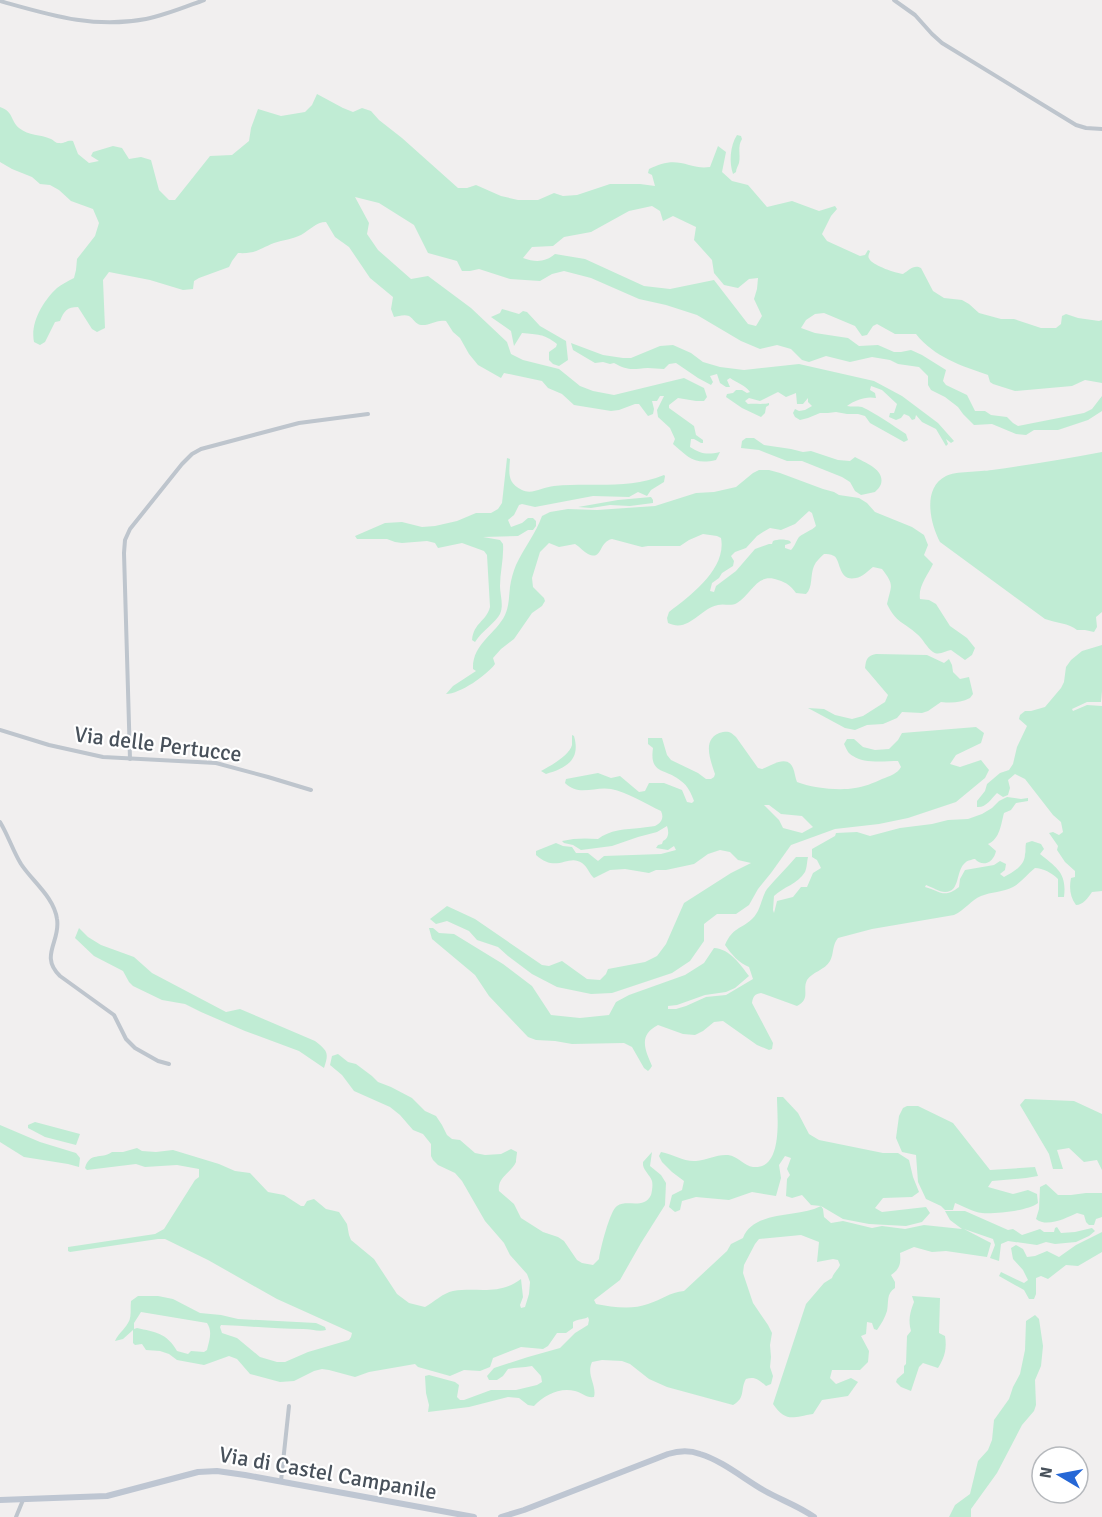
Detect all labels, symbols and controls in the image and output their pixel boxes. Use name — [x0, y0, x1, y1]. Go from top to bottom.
street label: Via delle Pertucce — [73, 720, 243, 768]
street label: Via di Castel Campanile — [217, 1441, 439, 1505]
north arrow — [1030, 1445, 1090, 1505]
text: N — [1035, 1465, 1057, 1480]

